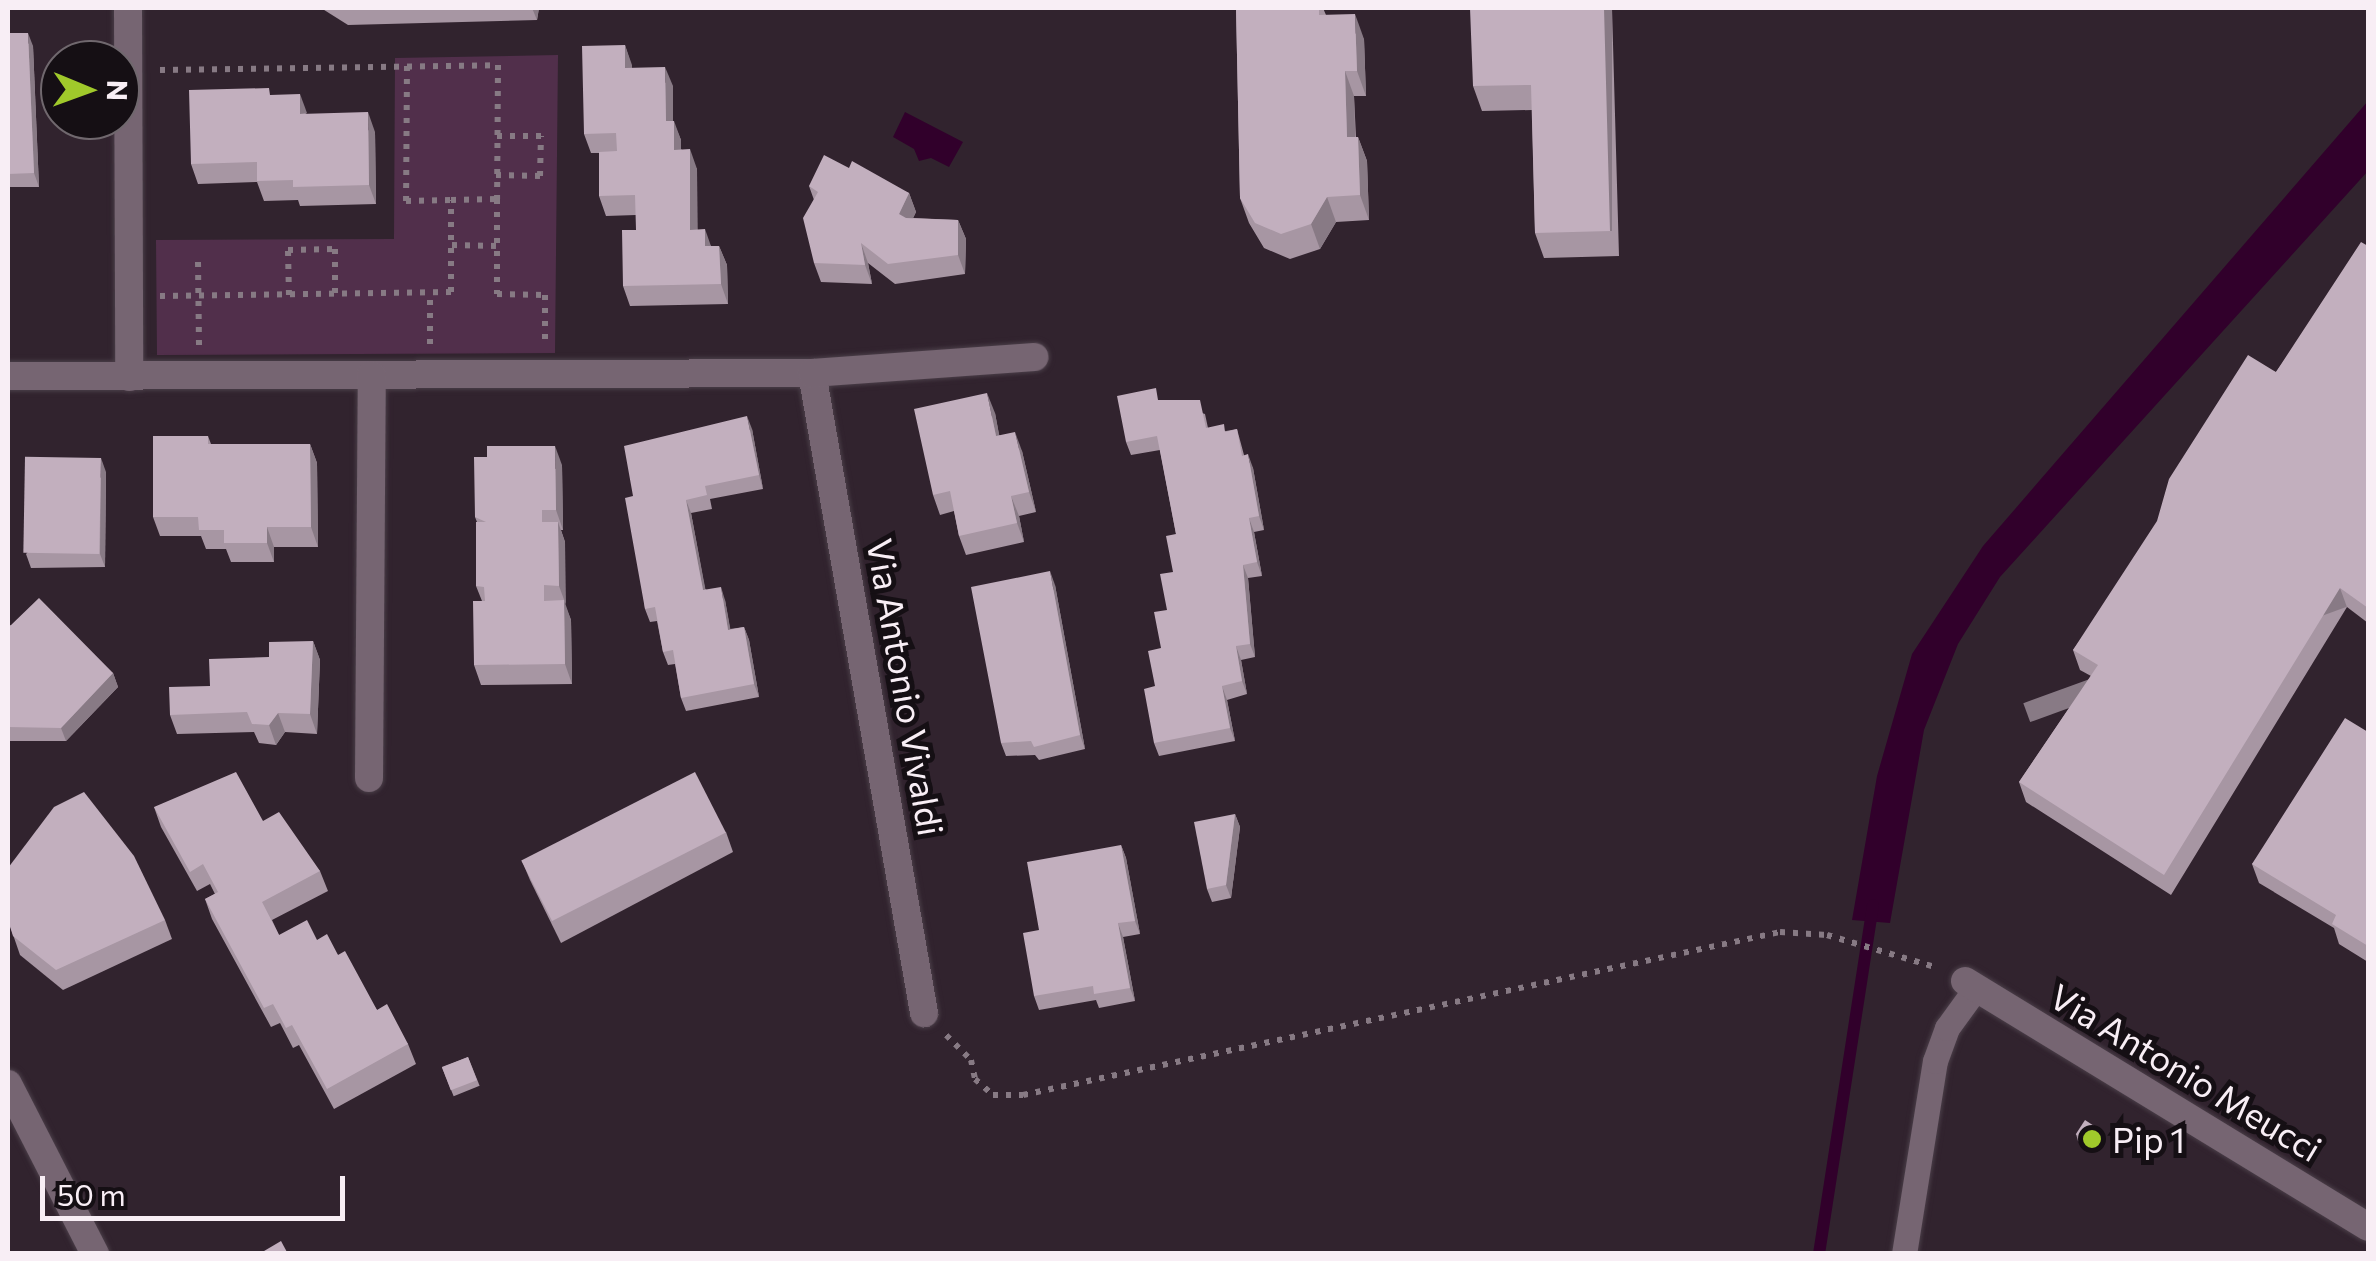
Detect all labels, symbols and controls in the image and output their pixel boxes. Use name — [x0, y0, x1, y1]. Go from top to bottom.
north arrow — [40, 40, 140, 140]
text: N — [101, 80, 135, 101]
street label: Via Antonio Vivaldi — [859, 535, 953, 839]
street label: Via Antonio Meucci — [2043, 974, 2329, 1170]
place label: Pip 1 — [2112, 1118, 2185, 1160]
marker: Pip 1 — [2081, 1128, 2103, 1150]
scale bar — [45, 1156, 350, 1218]
text: 50 m — [57, 1175, 126, 1212]

